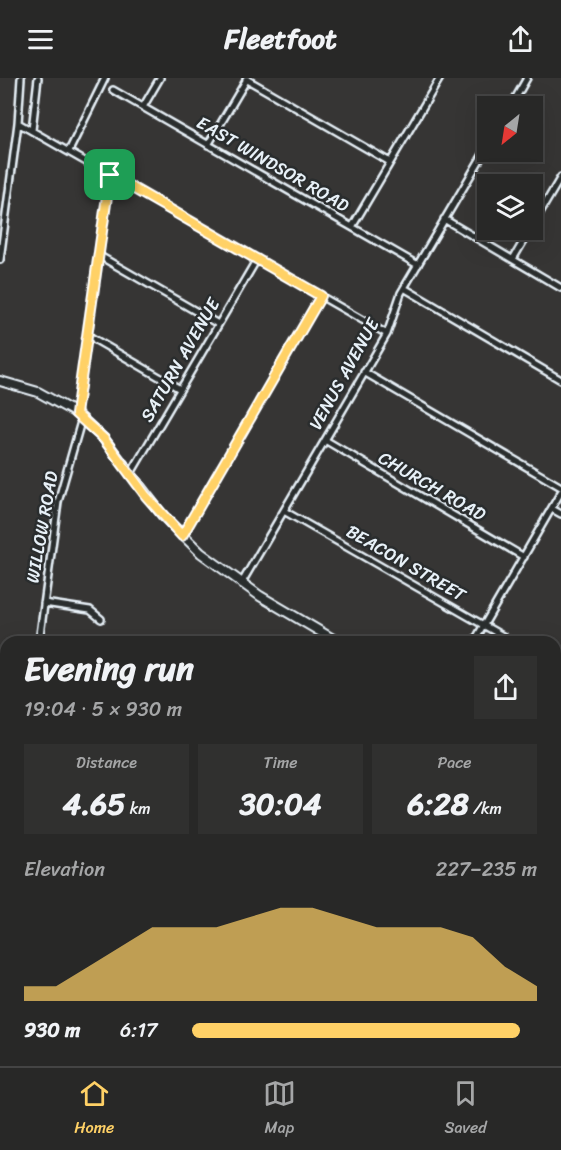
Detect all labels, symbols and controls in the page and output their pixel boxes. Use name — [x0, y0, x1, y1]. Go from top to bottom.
text: Fleetfoot — [224, 15, 337, 63]
icon: menu — [24, 23, 57, 56]
icon: share — [504, 23, 537, 56]
north arrow — [477, 96, 543, 162]
map controls — [477, 96, 543, 240]
street label: EAST WINDSOR ROAD — [190, 107, 356, 221]
pin — [84, 149, 135, 200]
icon: arrive — [93, 158, 126, 191]
button: layers — [477, 174, 543, 240]
street label: SATURN AVENUE — [131, 291, 229, 428]
street label: VENUS AVENUE — [300, 311, 388, 436]
street label: CHURCH ROAD — [372, 442, 492, 530]
street label: WILLOW ROAD — [16, 468, 68, 585]
street label: BEACON STREET — [340, 516, 473, 611]
text: Evening run — [24, 640, 194, 698]
button: share — [474, 656, 537, 719]
text: 19:04 · 5 × 930 m — [24, 692, 182, 727]
text: Distance — [76, 748, 137, 777]
text: Time — [264, 748, 297, 777]
text: Pace — [438, 748, 471, 777]
text: 4.65 — [62, 777, 126, 831]
text: 30:04 — [239, 777, 322, 831]
text: 6:28 — [407, 777, 469, 831]
text: km — [126, 794, 151, 823]
text: /km — [469, 794, 502, 823]
text: Elevation — [24, 852, 105, 887]
text: 227–235 m — [436, 852, 537, 887]
text: 930 m — [24, 1013, 80, 1048]
text: 6:17 — [120, 1013, 157, 1048]
tab: Home — [74, 1077, 114, 1142]
tab: Map — [263, 1077, 296, 1142]
tab: Saved — [444, 1077, 487, 1142]

